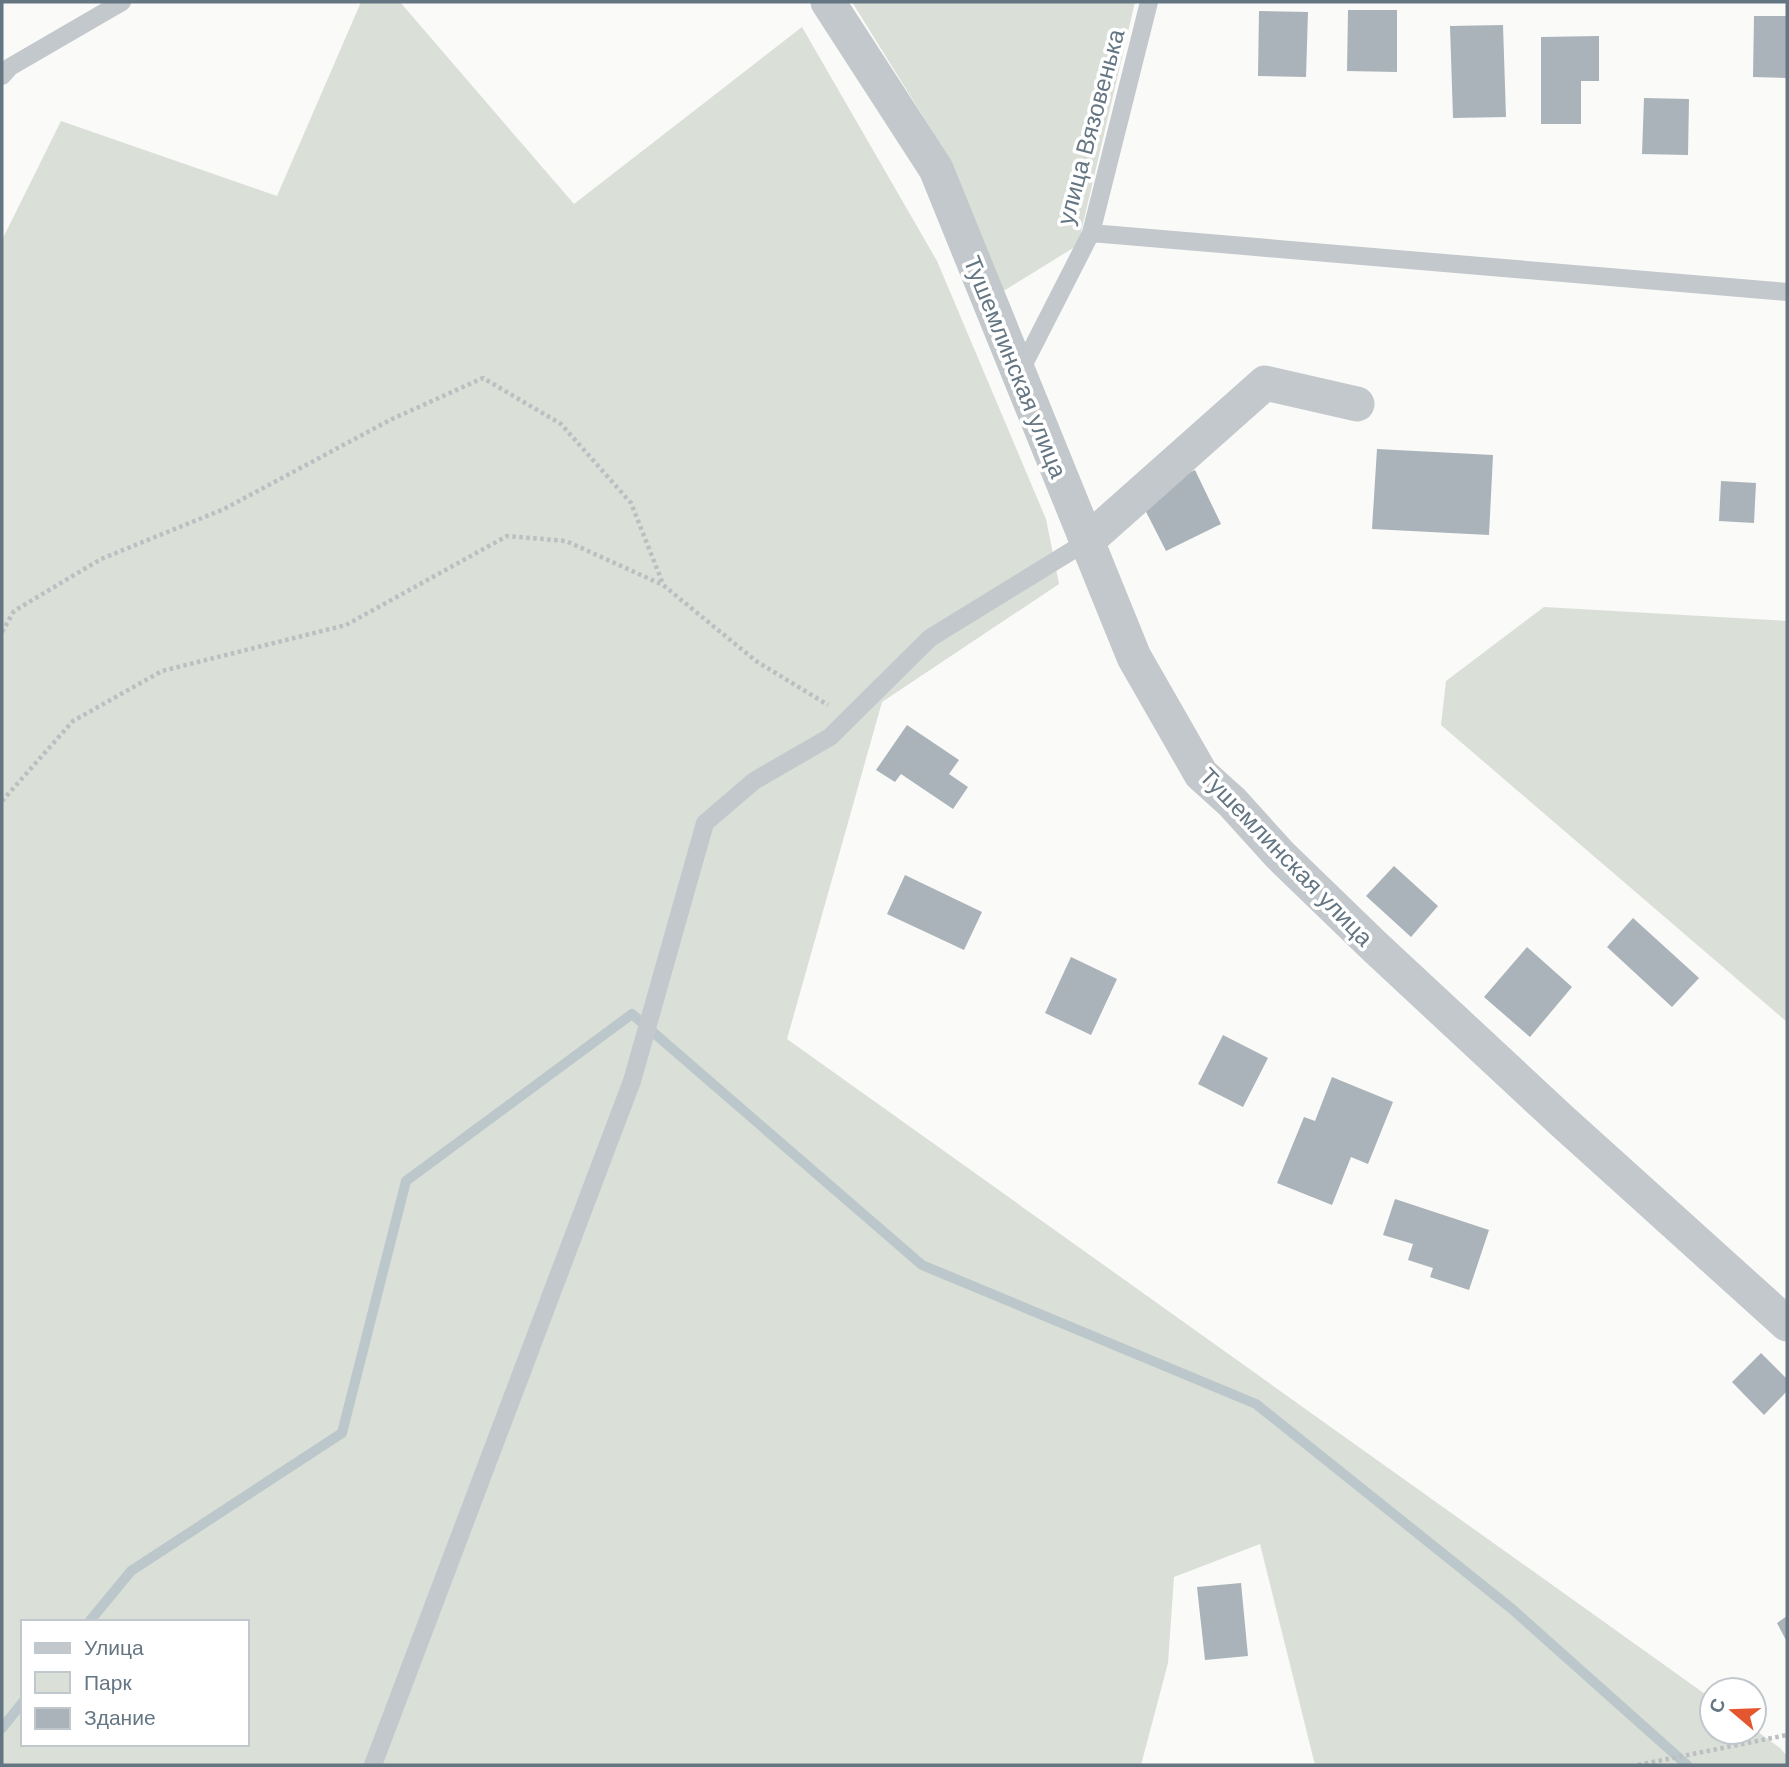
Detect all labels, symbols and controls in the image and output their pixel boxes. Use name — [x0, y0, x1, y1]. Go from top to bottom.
street label: улица Вязовенька — [1050, 25, 1132, 228]
street label: Тушемлинская улица — [957, 251, 1074, 483]
street label: Тушемлинская улица — [1193, 761, 1380, 953]
legend — [21, 1620, 248, 1746]
text: Улица — [84, 1634, 144, 1662]
text: Парк — [84, 1669, 132, 1697]
north arrow — [1698, 1676, 1768, 1746]
text: С — [1703, 1695, 1732, 1716]
text: Здание — [84, 1704, 156, 1732]

